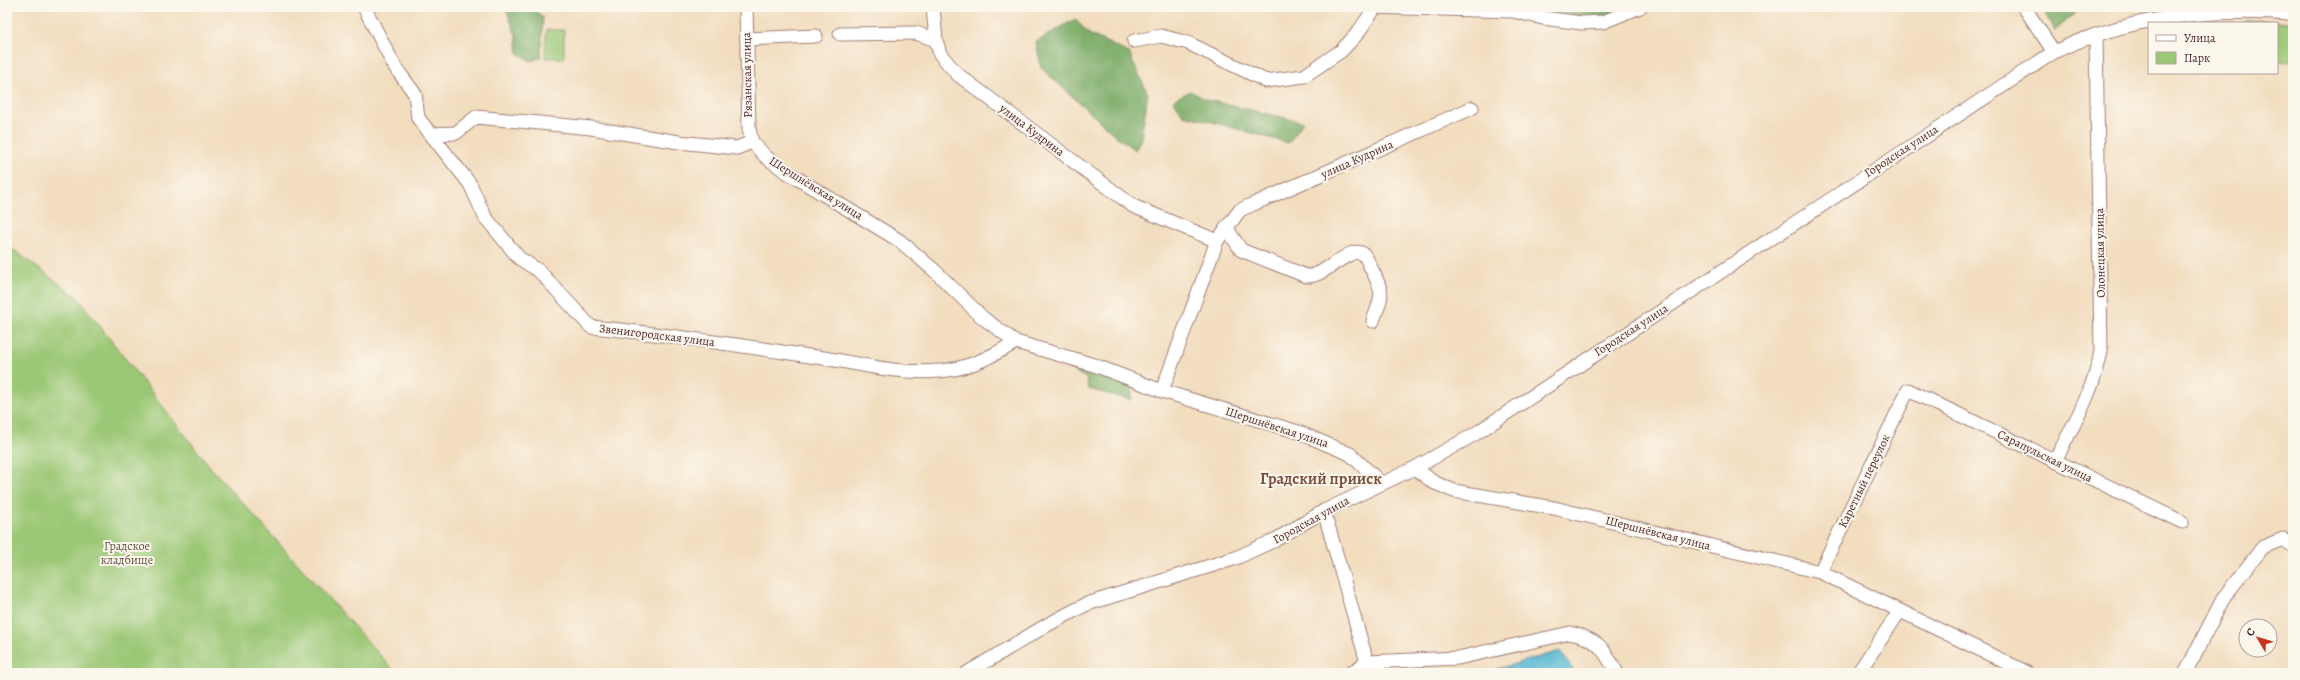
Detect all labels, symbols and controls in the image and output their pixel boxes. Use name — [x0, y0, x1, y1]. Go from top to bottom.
legend — [2148, 22, 2278, 74]
text: Улица — [2184, 30, 2216, 46]
street label: Рязанская улица — [738, 32, 756, 118]
text: Парк — [2184, 50, 2210, 66]
street label: улица Кудрина — [995, 100, 1068, 160]
street label: Городская улица — [1861, 121, 1941, 181]
street label: улица Кудрина — [1317, 136, 1396, 182]
street label: Шершнёвская улица — [766, 153, 866, 224]
street label: Олонецкая улица — [2091, 208, 2109, 298]
street label: Городская улица — [1591, 300, 1671, 360]
street label: Звенигородская улица — [598, 320, 716, 350]
street label: Шершнёвская улица — [1223, 403, 1331, 451]
street label: Сарапульская улица — [1995, 426, 2096, 486]
street label: Каретный переулок — [1834, 431, 1894, 531]
district label: Градский прииск — [1260, 468, 1382, 490]
street label: Городская улица — [1270, 492, 1352, 548]
street label: Шершнёвская улица — [1604, 512, 1713, 554]
park label: Градское кладбище — [101, 538, 153, 568]
north arrow — [2238, 618, 2278, 658]
text: С — [2243, 625, 2259, 639]

